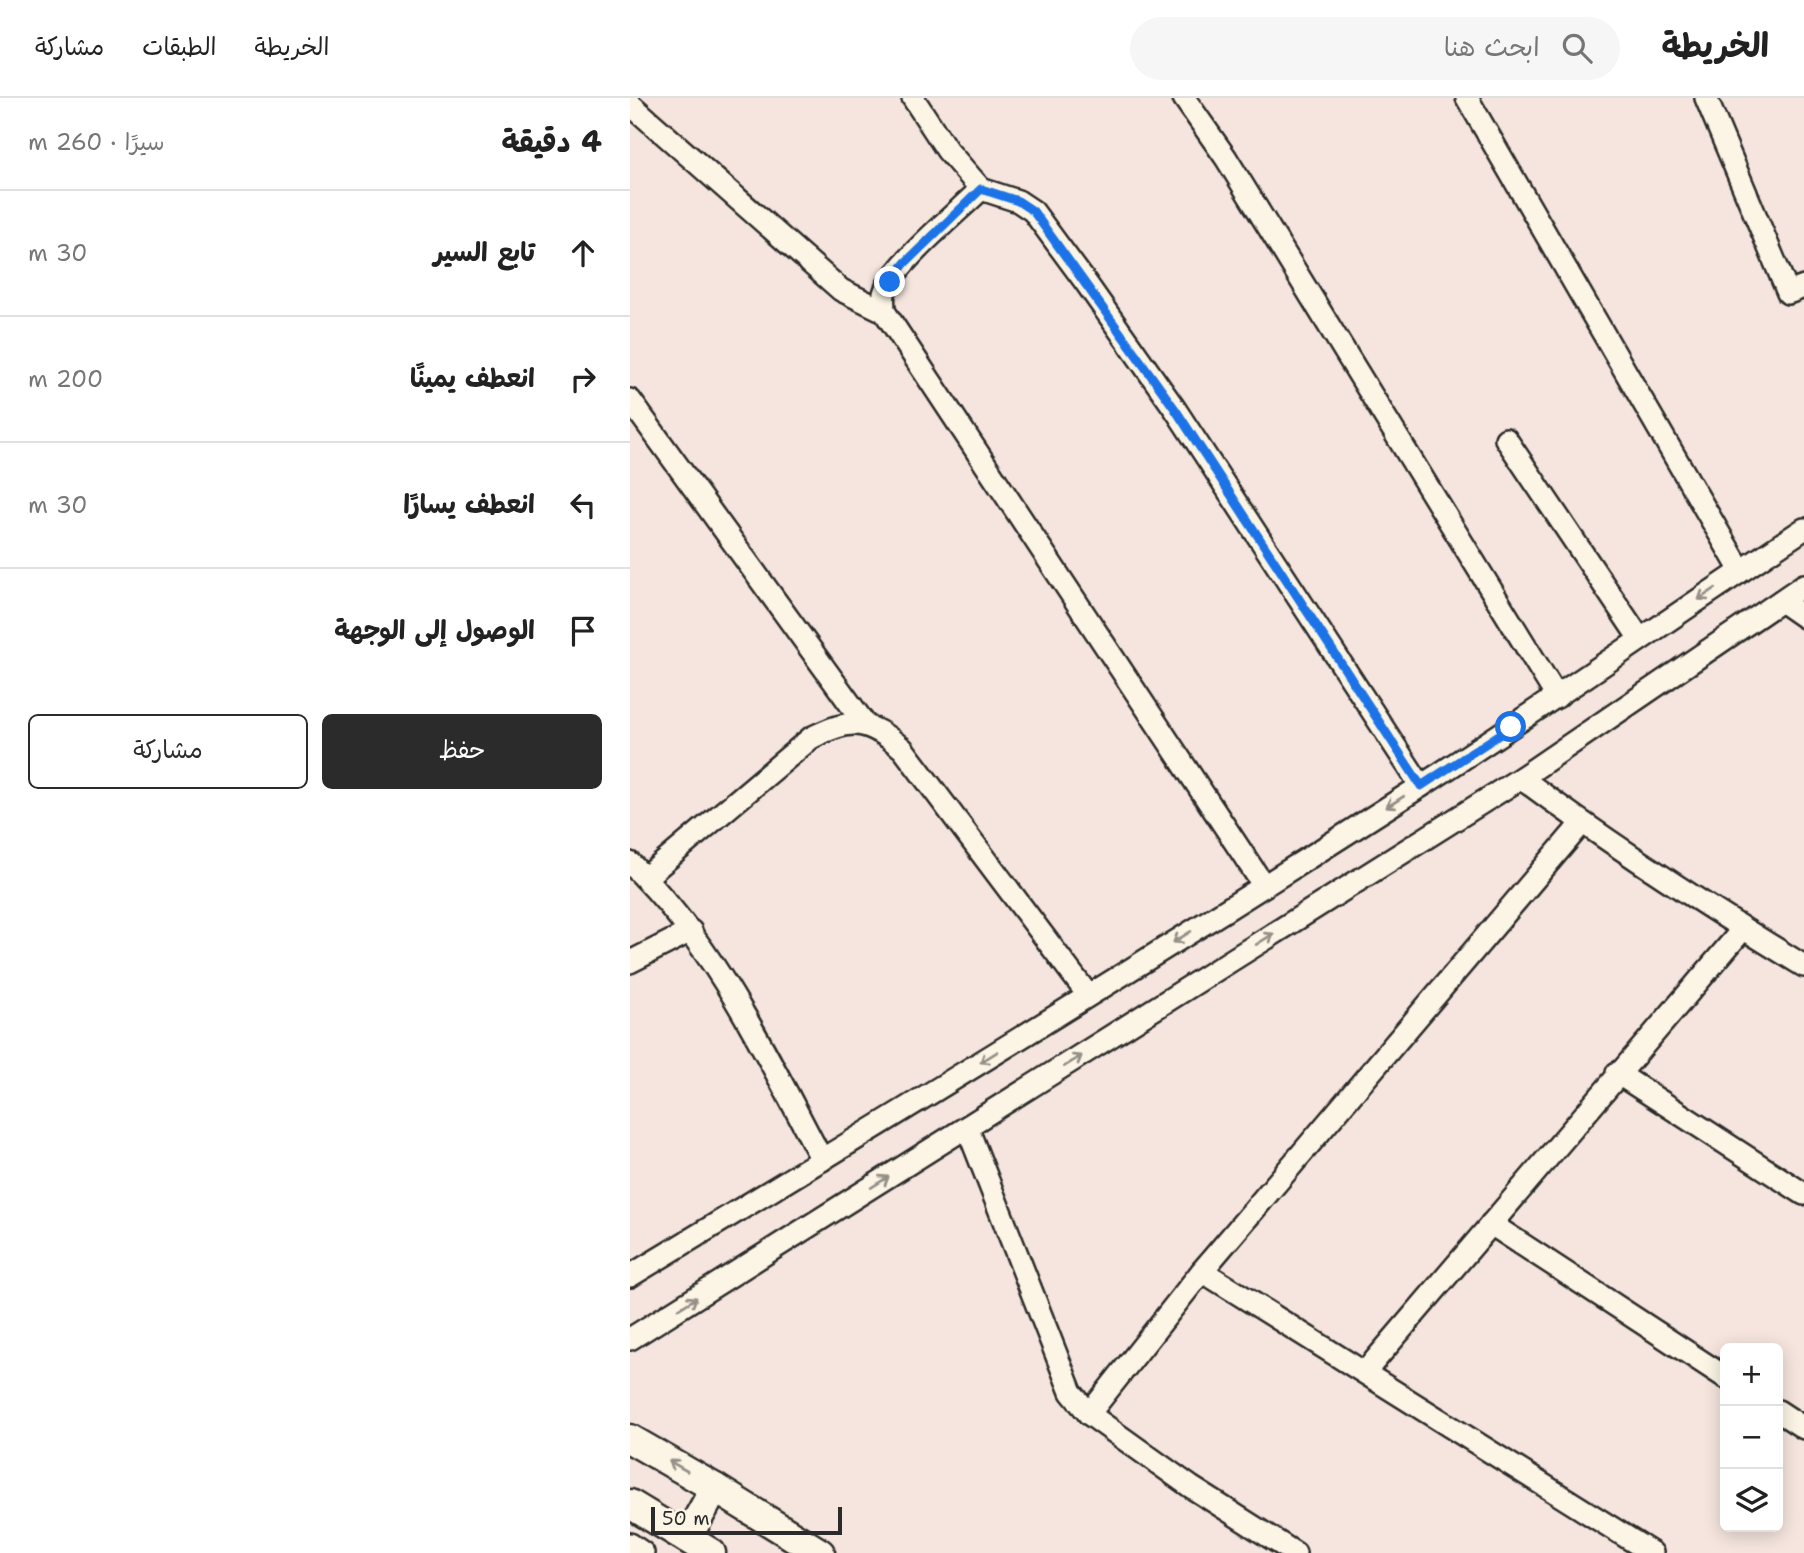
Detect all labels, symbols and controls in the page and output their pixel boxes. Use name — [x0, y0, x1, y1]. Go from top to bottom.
search box — [1130, 17, 1620, 80]
text: الخريطة — [1662, 23, 1769, 68]
text: ابحث هنا — [1444, 29, 1540, 64]
icon: search — [1558, 29, 1596, 67]
text: مشاركة — [35, 31, 104, 63]
text: الطبقات — [142, 31, 217, 63]
text: الخريطة — [255, 31, 329, 63]
text: 4 دقيقة — [501, 121, 602, 162]
text: سيرًا · 260 m — [28, 127, 165, 157]
text: تابع السير — [433, 234, 535, 269]
icon: ahead — [564, 234, 602, 272]
text: 30 m — [28, 238, 87, 268]
route end — [874, 266, 905, 297]
text: انعطف يمينًا — [410, 360, 535, 395]
icon: right — [564, 360, 602, 398]
text: 200 m — [28, 364, 103, 394]
text: انعطف يسارًا — [403, 486, 535, 521]
icon: left — [564, 486, 602, 524]
text: 30 m — [28, 490, 87, 520]
one-way arrow — [1698, 587, 1717, 601]
text: الوصول إلى الوجهة — [334, 612, 535, 647]
icon: arrive — [564, 612, 602, 650]
route start — [1495, 711, 1526, 742]
button: مشاركة — [28, 714, 308, 789]
button: حفظ — [322, 714, 602, 789]
one-way arrow — [1386, 796, 1406, 810]
one-way arrow — [1173, 930, 1193, 944]
one-way arrow — [1255, 932, 1275, 946]
one-way arrow — [980, 1051, 1000, 1065]
one-way arrow — [1063, 1053, 1082, 1068]
one-way arrow — [870, 1174, 890, 1188]
one-way arrow — [677, 1295, 697, 1309]
map controls — [1720, 1343, 1783, 1532]
button: + — [1720, 1343, 1783, 1406]
button: − — [1720, 1406, 1783, 1469]
one-way arrow — [669, 1459, 689, 1473]
button: layers — [1720, 1469, 1783, 1532]
scale bar — [651, 1504, 842, 1536]
text: 50 m — [662, 1506, 710, 1531]

